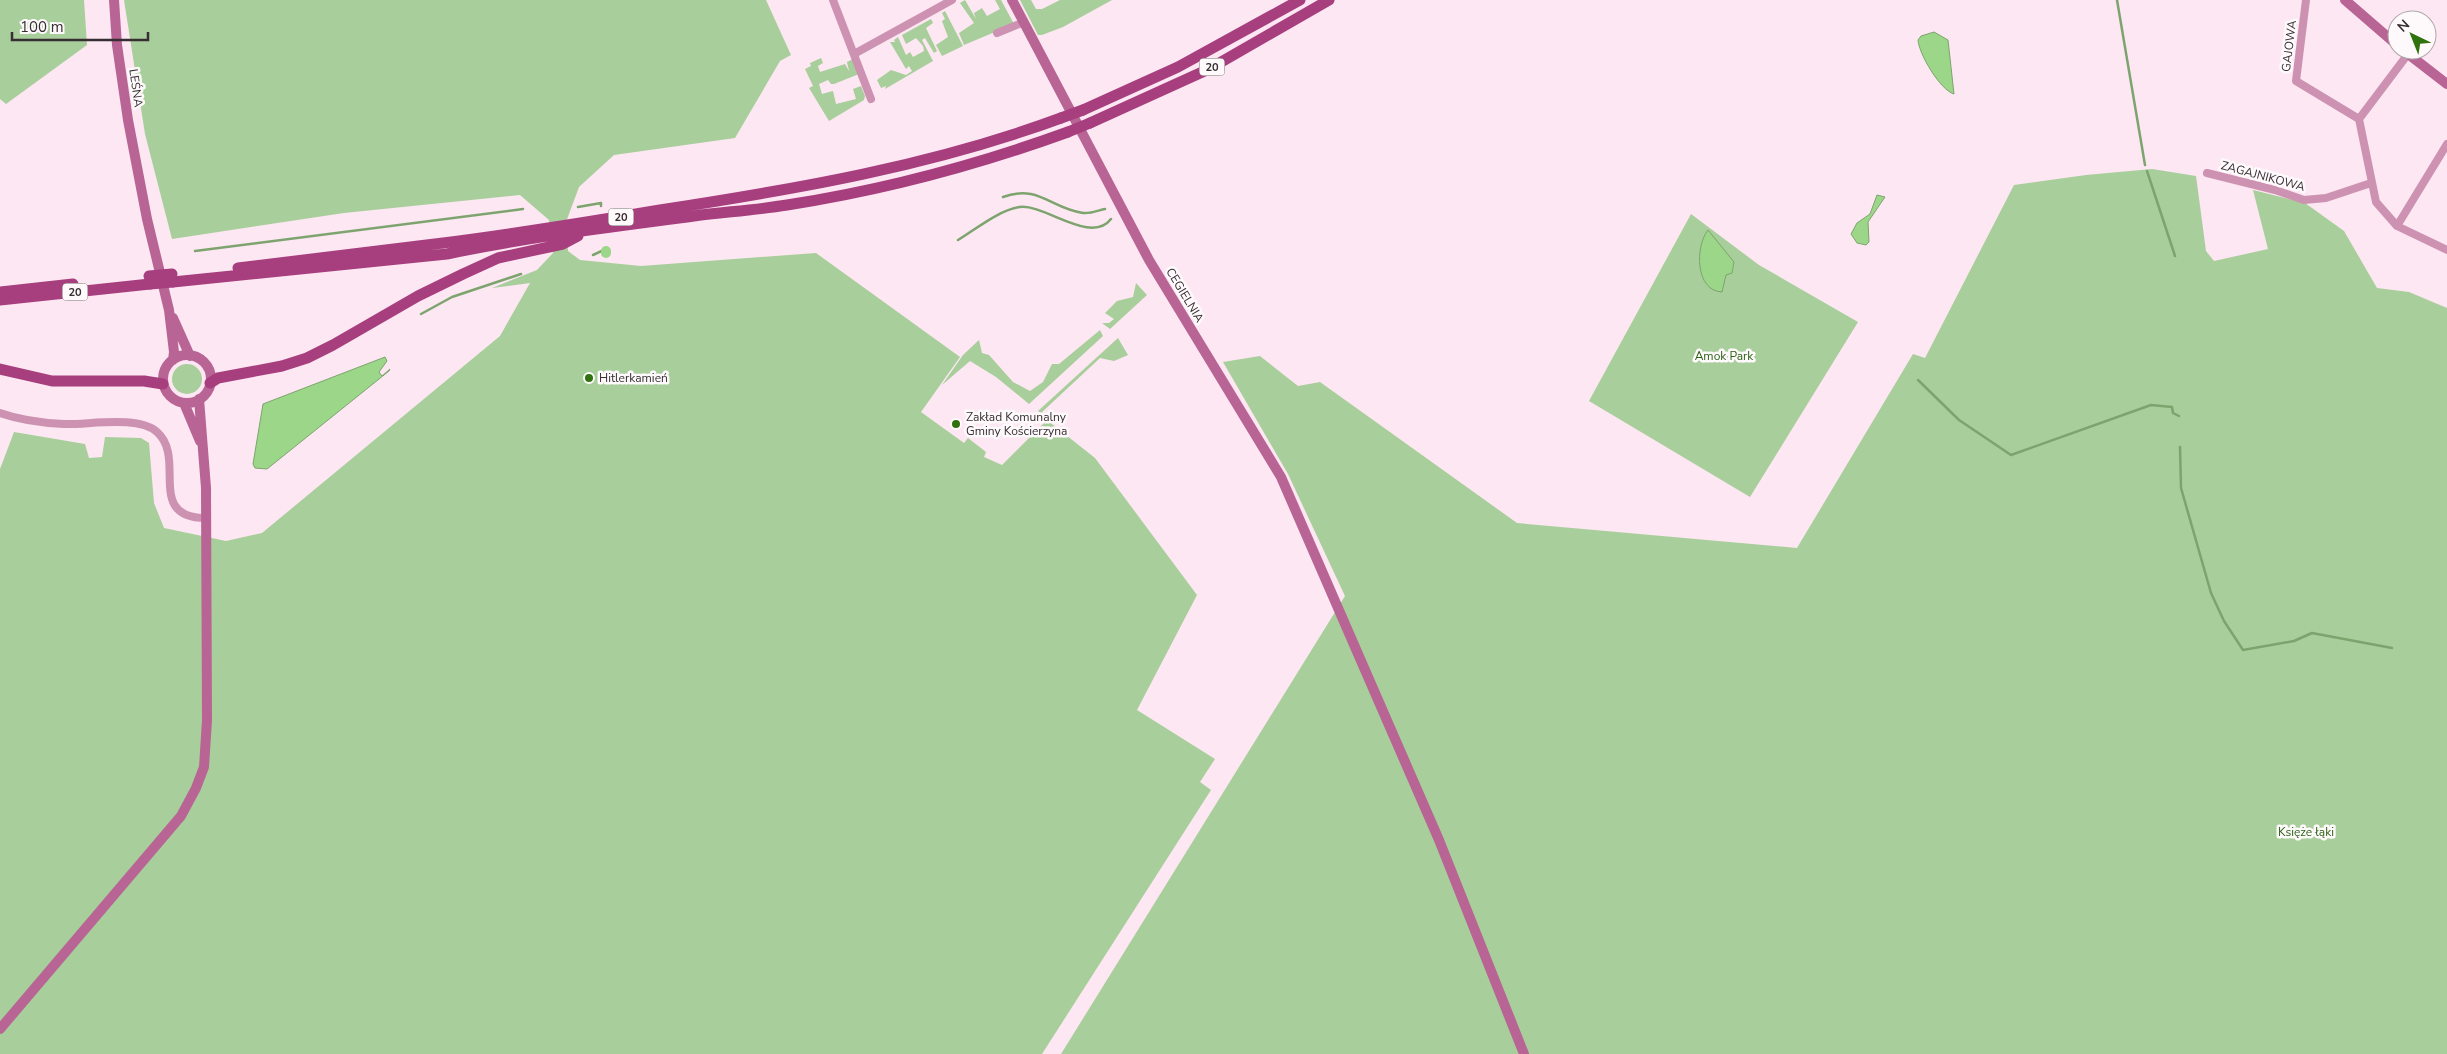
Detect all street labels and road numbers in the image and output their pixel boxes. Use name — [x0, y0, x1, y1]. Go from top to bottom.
street label: GAJOWA — [2278, 19, 2300, 73]
road number: 20 — [1200, 58, 1224, 76]
street label: LEŚNA — [125, 68, 147, 108]
street label: ZAGAJNIKOWA — [2219, 157, 2307, 195]
road number: 20 — [608, 208, 634, 226]
street label: CEGIELNIA — [1162, 265, 1208, 325]
road number: 20 — [62, 284, 88, 300]

